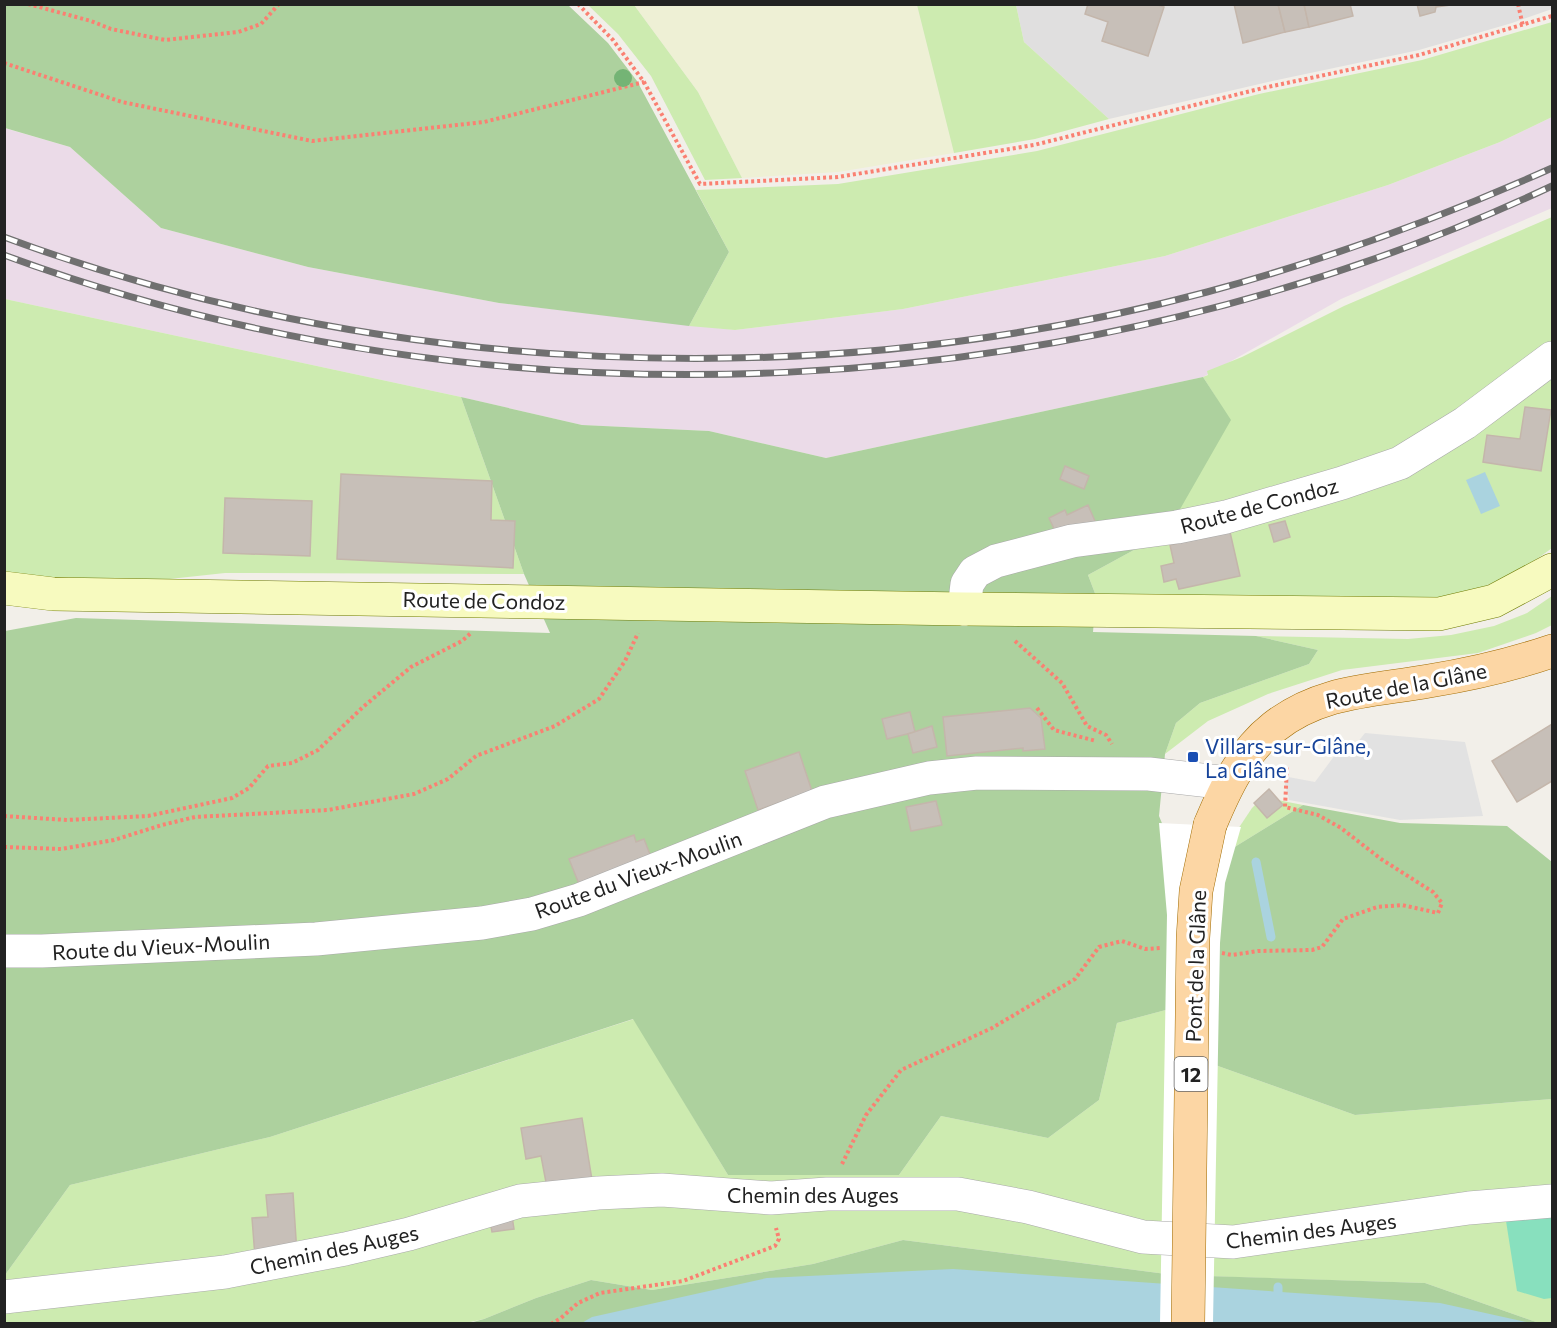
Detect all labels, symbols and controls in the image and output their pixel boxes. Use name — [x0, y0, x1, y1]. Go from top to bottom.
street label: Route de Condoz — [1177, 472, 1341, 538]
street label: Route de Condoz — [403, 586, 565, 614]
street label: Route de la Glâne — [1323, 657, 1489, 713]
place label: Villars-sur-Glâne, La Glâne — [1205, 733, 1371, 782]
marker: Villars-sur-Glâne, La Glâne — [1186, 750, 1200, 764]
street label: Route du Vieux-Moulin — [531, 825, 745, 923]
street label: Pont de la Glâne — [1180, 889, 1210, 1043]
street label: Route du Vieux-Moulin — [51, 928, 271, 964]
road number: 12 — [1174, 1057, 1208, 1091]
street label: Chemin des Auges — [727, 1182, 899, 1207]
street label: Chemin des Auges — [1224, 1207, 1398, 1253]
street label: Chemin des Auges — [247, 1219, 421, 1279]

